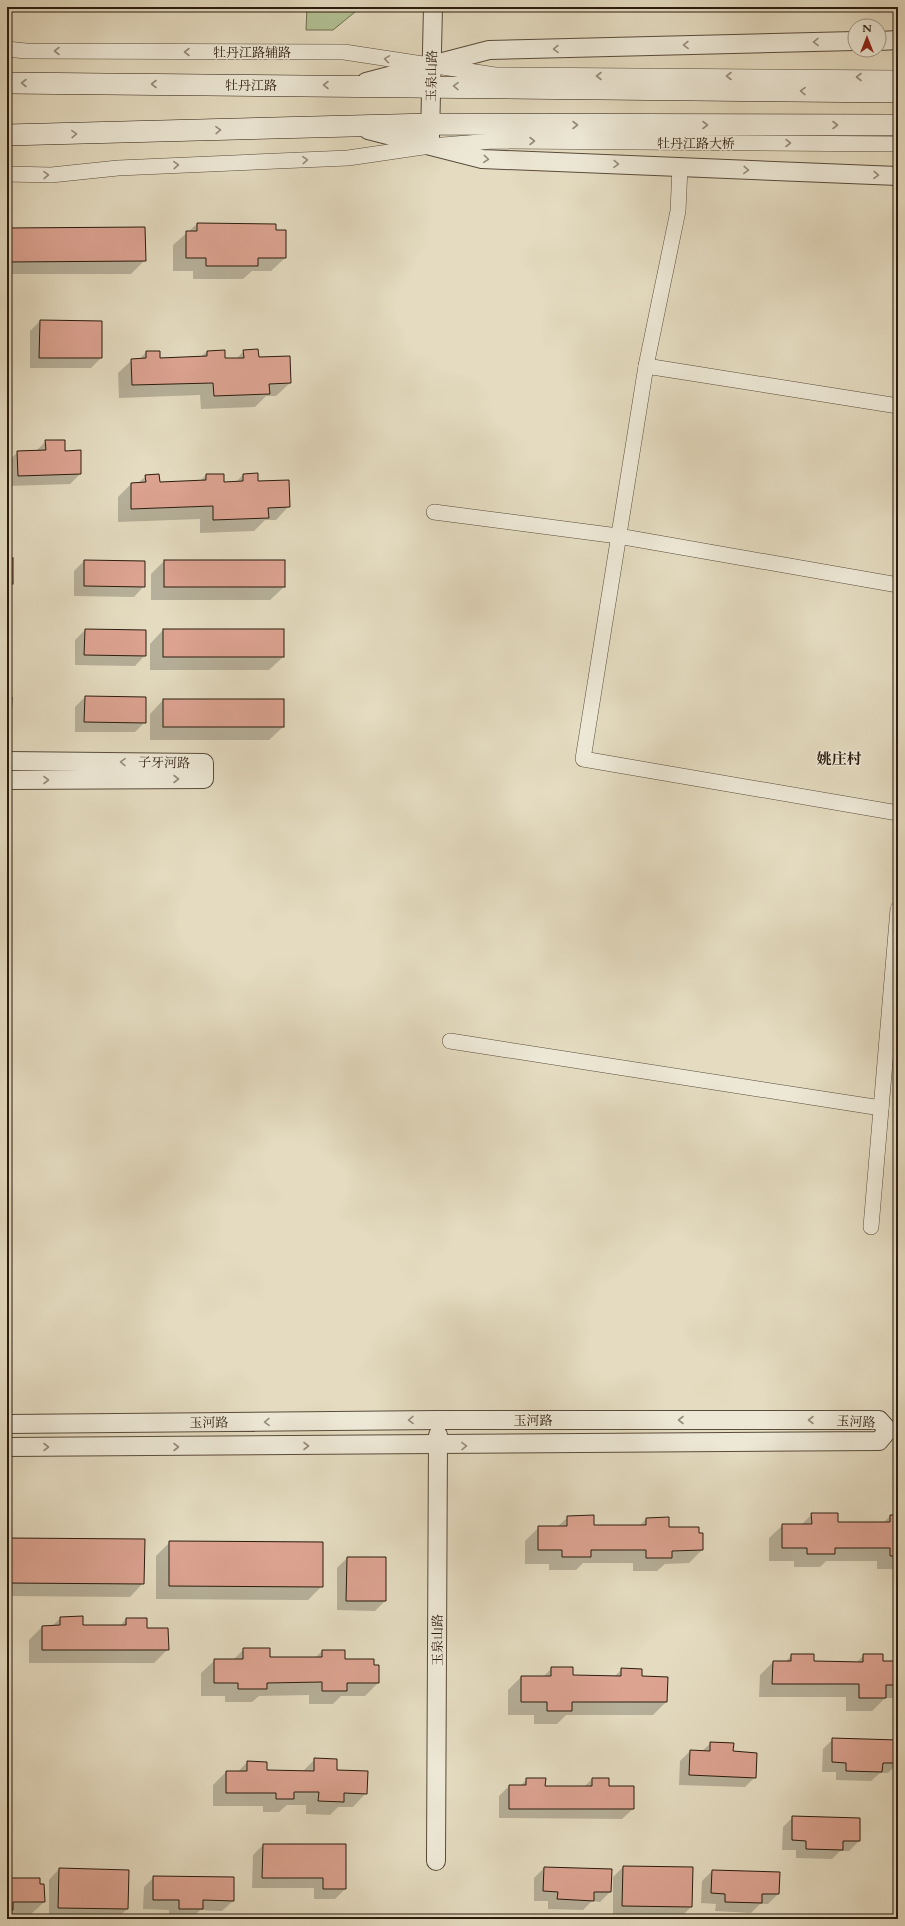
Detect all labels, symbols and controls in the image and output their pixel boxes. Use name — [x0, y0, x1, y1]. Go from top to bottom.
north arrow — [847, 18, 887, 58]
text: N — [862, 21, 872, 36]
one-way arrow — [813, 38, 819, 46]
one-way arrow — [683, 41, 689, 50]
street label: 牡丹江路辅路 — [213, 44, 291, 62]
one-way arrow — [553, 45, 559, 53]
one-way arrow — [54, 47, 60, 55]
one-way arrow — [184, 48, 190, 56]
street label: 玉泉山路 — [423, 50, 441, 102]
one-way arrow — [384, 55, 390, 64]
one-way arrow — [596, 72, 602, 80]
one-way arrow — [726, 72, 732, 81]
one-way arrow — [856, 73, 862, 81]
street label: 牡丹江路 — [225, 77, 277, 95]
one-way arrow — [21, 79, 27, 87]
one-way arrow — [151, 80, 157, 88]
one-way arrow — [323, 81, 329, 89]
one-way arrow — [453, 82, 459, 91]
one-way arrow — [800, 87, 806, 95]
one-way arrow — [572, 121, 578, 129]
one-way arrow — [702, 121, 708, 129]
one-way arrow — [832, 121, 838, 129]
one-way arrow — [215, 125, 221, 134]
one-way arrow — [71, 129, 77, 138]
street label: 牡丹江路大桥 — [657, 135, 735, 153]
one-way arrow — [529, 137, 535, 145]
one-way arrow — [785, 139, 791, 147]
one-way arrow — [483, 154, 489, 163]
one-way arrow — [302, 156, 308, 164]
one-way arrow — [613, 160, 619, 169]
one-way arrow — [173, 161, 179, 170]
one-way arrow — [743, 166, 749, 174]
one-way arrow — [43, 171, 49, 179]
one-way arrow — [873, 171, 879, 180]
district label: 姚庄村 — [816, 749, 862, 769]
street label: 子牙河路 — [138, 754, 190, 772]
one-way arrow — [120, 758, 126, 766]
one-way arrow — [173, 775, 179, 783]
one-way arrow — [43, 776, 49, 784]
street label: 玉河路 — [513, 1412, 553, 1430]
street label: 玉河路 — [836, 1412, 876, 1432]
street label: 玉河路 — [189, 1414, 229, 1432]
one-way arrow — [408, 1416, 414, 1424]
one-way arrow — [678, 1416, 684, 1424]
one-way arrow — [808, 1416, 814, 1424]
one-way arrow — [264, 1418, 270, 1426]
one-way arrow — [461, 1441, 467, 1450]
one-way arrow — [303, 1442, 309, 1450]
one-way arrow — [43, 1443, 49, 1451]
one-way arrow — [173, 1443, 179, 1451]
street label: 玉泉山路 — [429, 1614, 447, 1666]

